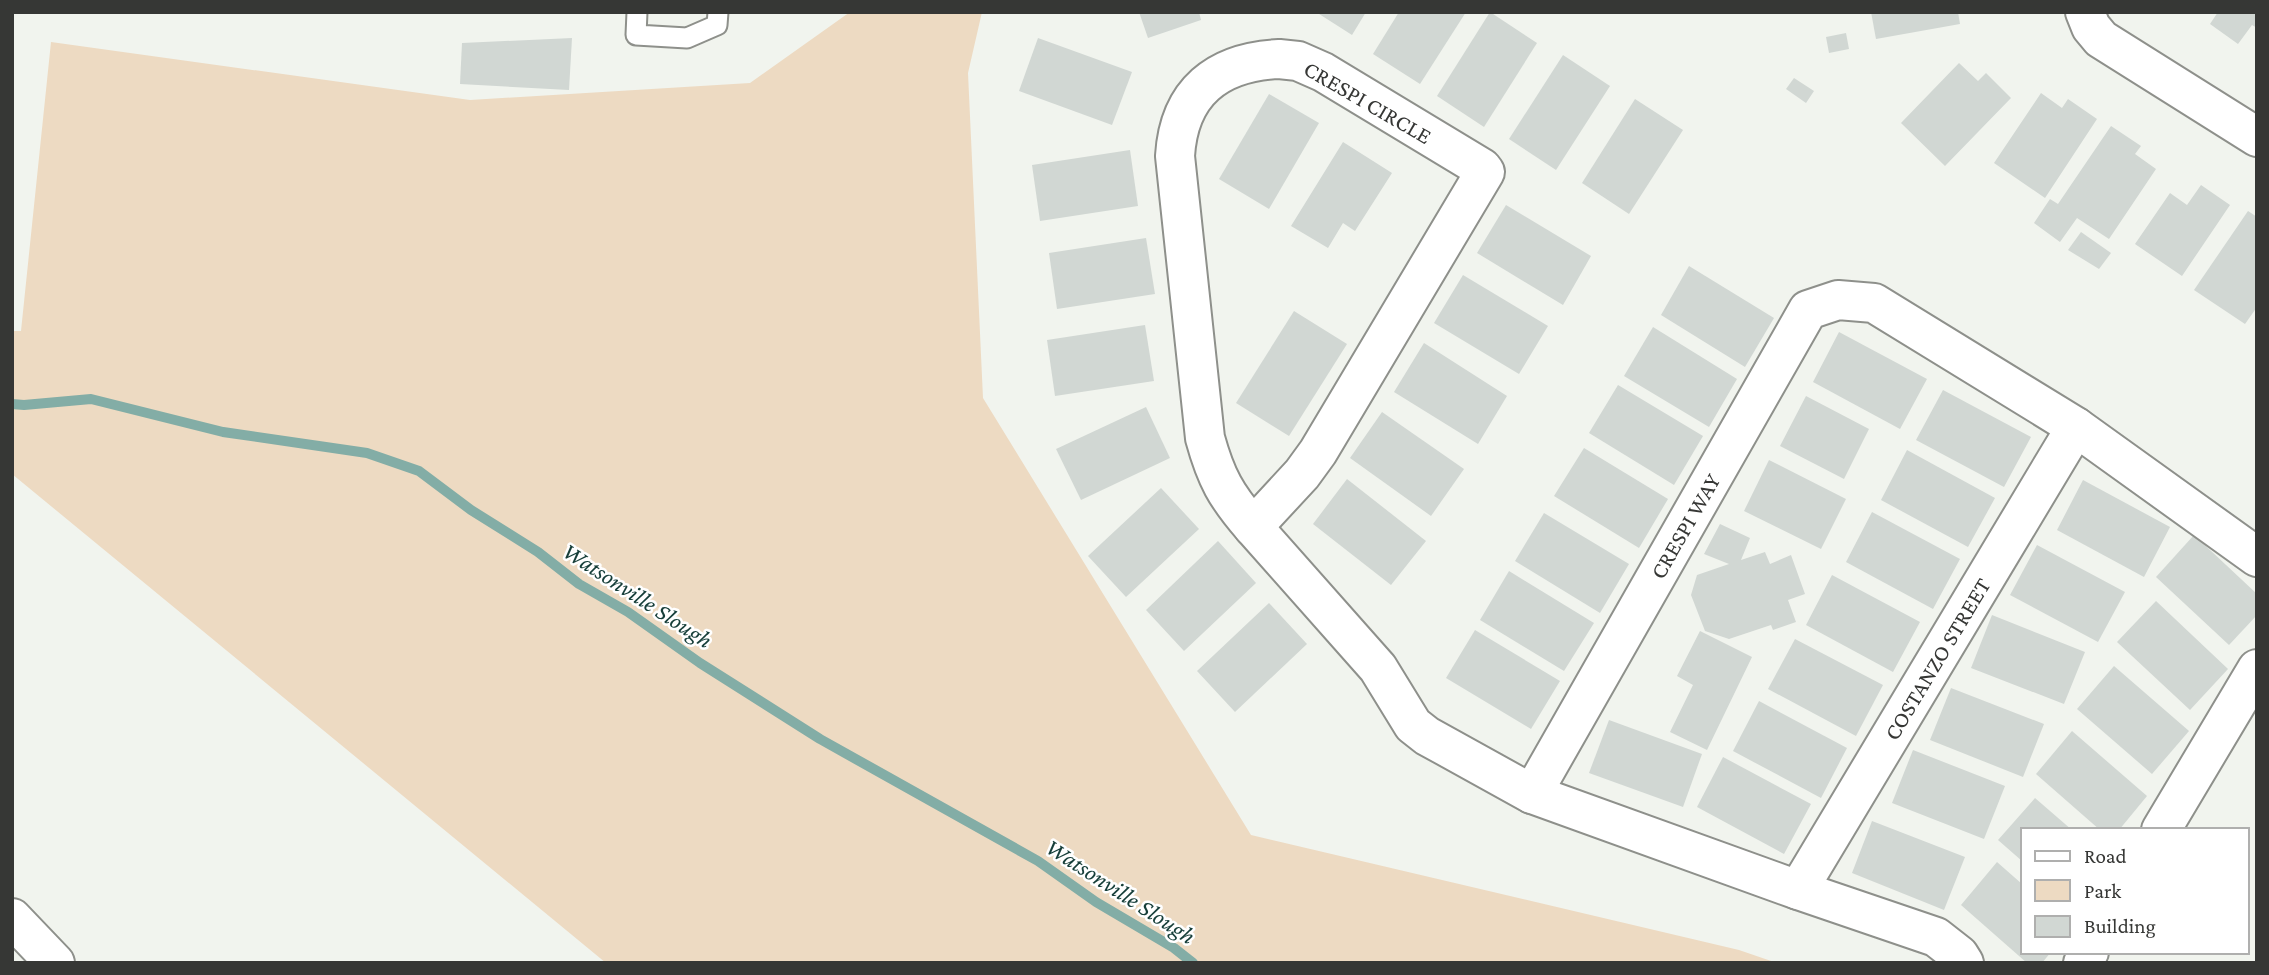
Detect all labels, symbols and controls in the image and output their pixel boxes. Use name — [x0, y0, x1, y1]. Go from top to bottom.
street label: CRESPI CIRCLE — [1300, 55, 1436, 149]
street label: CRESPI WAY — [1645, 468, 1726, 583]
water label: Watsonville Slough — [558, 537, 718, 653]
street label: COSTANZO STREET — [1878, 573, 1996, 745]
legend — [2021, 828, 2248, 954]
water label: Watsonville Slough — [1041, 833, 1201, 949]
text: Road — [2084, 844, 2127, 868]
text: Park — [2084, 879, 2121, 903]
text: Building — [2084, 914, 2156, 938]

